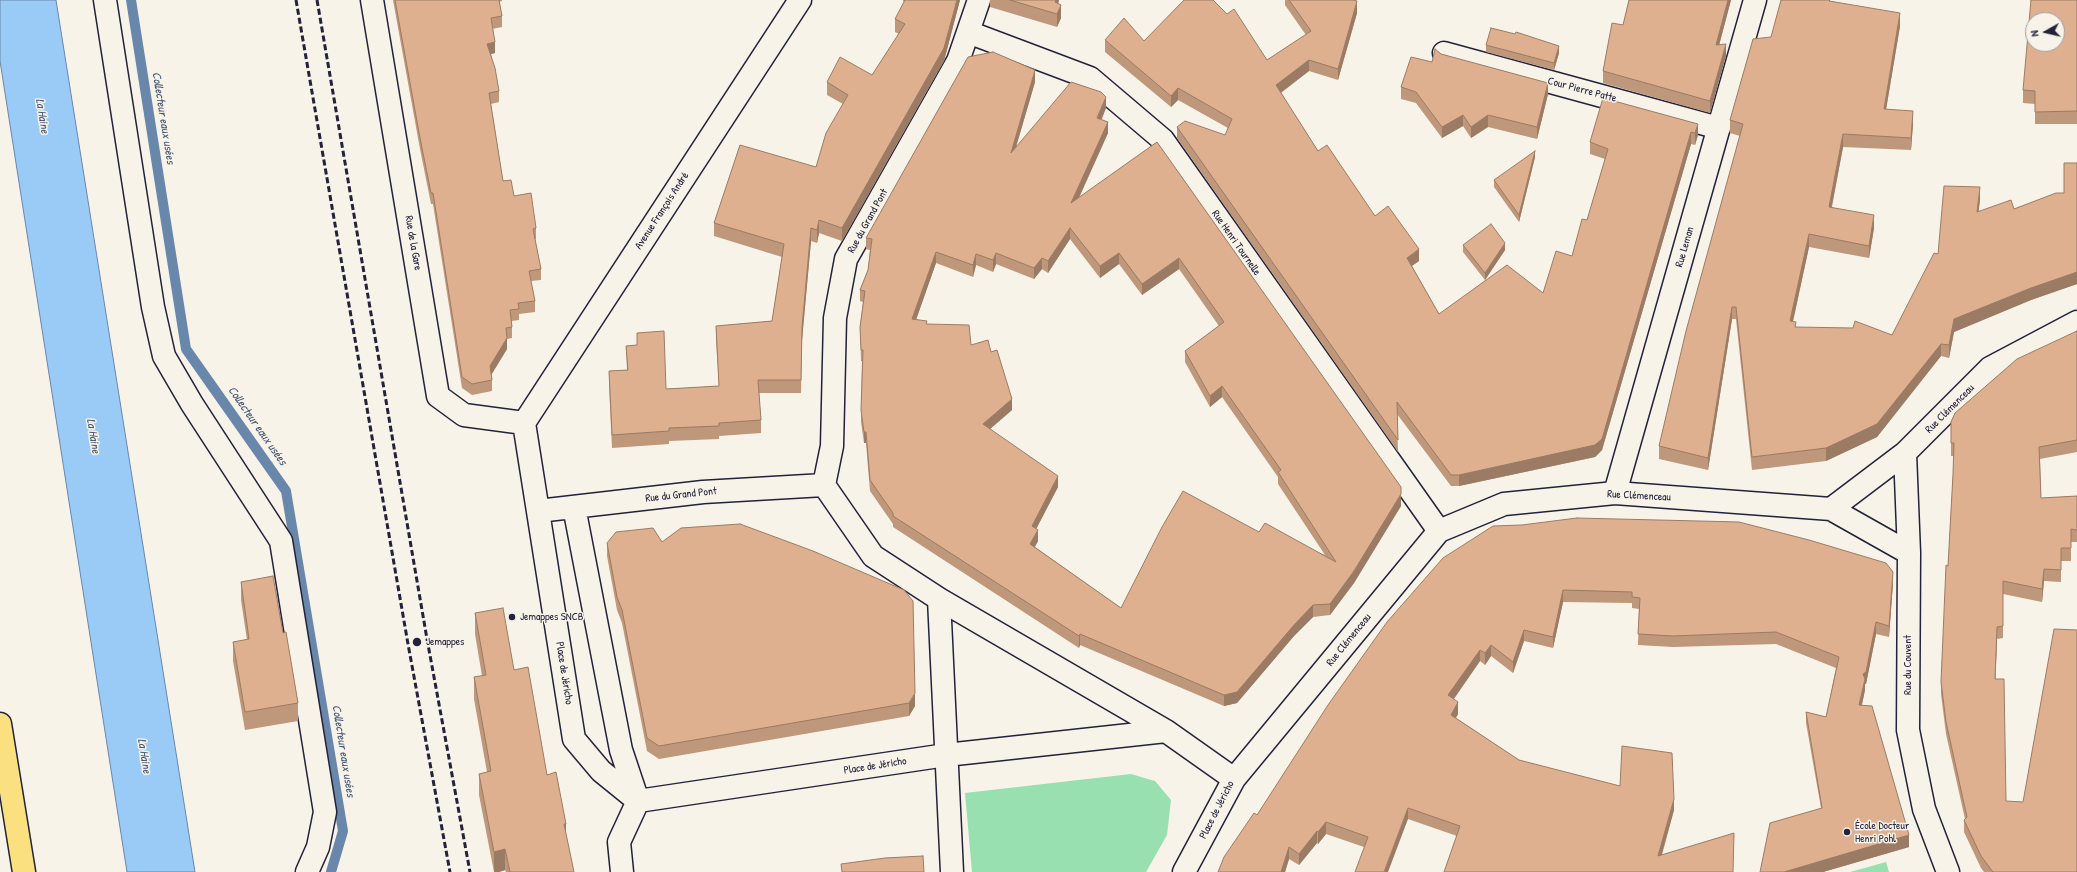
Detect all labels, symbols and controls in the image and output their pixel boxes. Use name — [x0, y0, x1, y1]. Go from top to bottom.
north arrow — [2025, 12, 2065, 52]
text: N — [2027, 30, 2041, 37]
water label: Collecteur eaux usées — [149, 71, 177, 165]
street label: Cour Pierre Patte — [1546, 74, 1618, 106]
water label: La Haine — [32, 98, 52, 134]
street label: Avenue François André — [632, 170, 692, 252]
street label: Rue du Grand Pont — [845, 186, 891, 256]
street label: Rue Henri Tournelle — [1209, 208, 1263, 278]
street label: Rue de la Gare — [402, 215, 424, 271]
street label: Rue Leman — [1673, 225, 1697, 269]
street label: Rue Clémenceau — [1923, 382, 1977, 436]
water label: Collecteur eaux usées — [224, 384, 290, 468]
water label: La Haine — [83, 418, 103, 454]
street label: Rue du Grand Pont — [645, 485, 717, 505]
street label: Rue Clémenceau — [1607, 488, 1671, 504]
place label: Jemappes SNCB — [520, 610, 583, 624]
street label: Rue Clémenceau — [1324, 611, 1374, 669]
marker: Jemappes SNCB — [507, 612, 517, 622]
place label: Jemappes — [426, 635, 464, 649]
street label: Rue du Couvent — [1901, 635, 1915, 695]
marker: Jemappes — [411, 636, 423, 648]
street label: Place de Jéricho — [553, 641, 575, 705]
water label: Collecteur eaux usées — [329, 704, 357, 798]
water label: La Haine — [134, 738, 154, 774]
street label: Place de Jéricho — [843, 755, 907, 777]
street label: Place de Jéricho — [1197, 779, 1237, 841]
place label: École Docteur Henri Pohl — [1855, 819, 1909, 845]
marker: École Docteur Henri Pohl — [1842, 827, 1852, 837]

